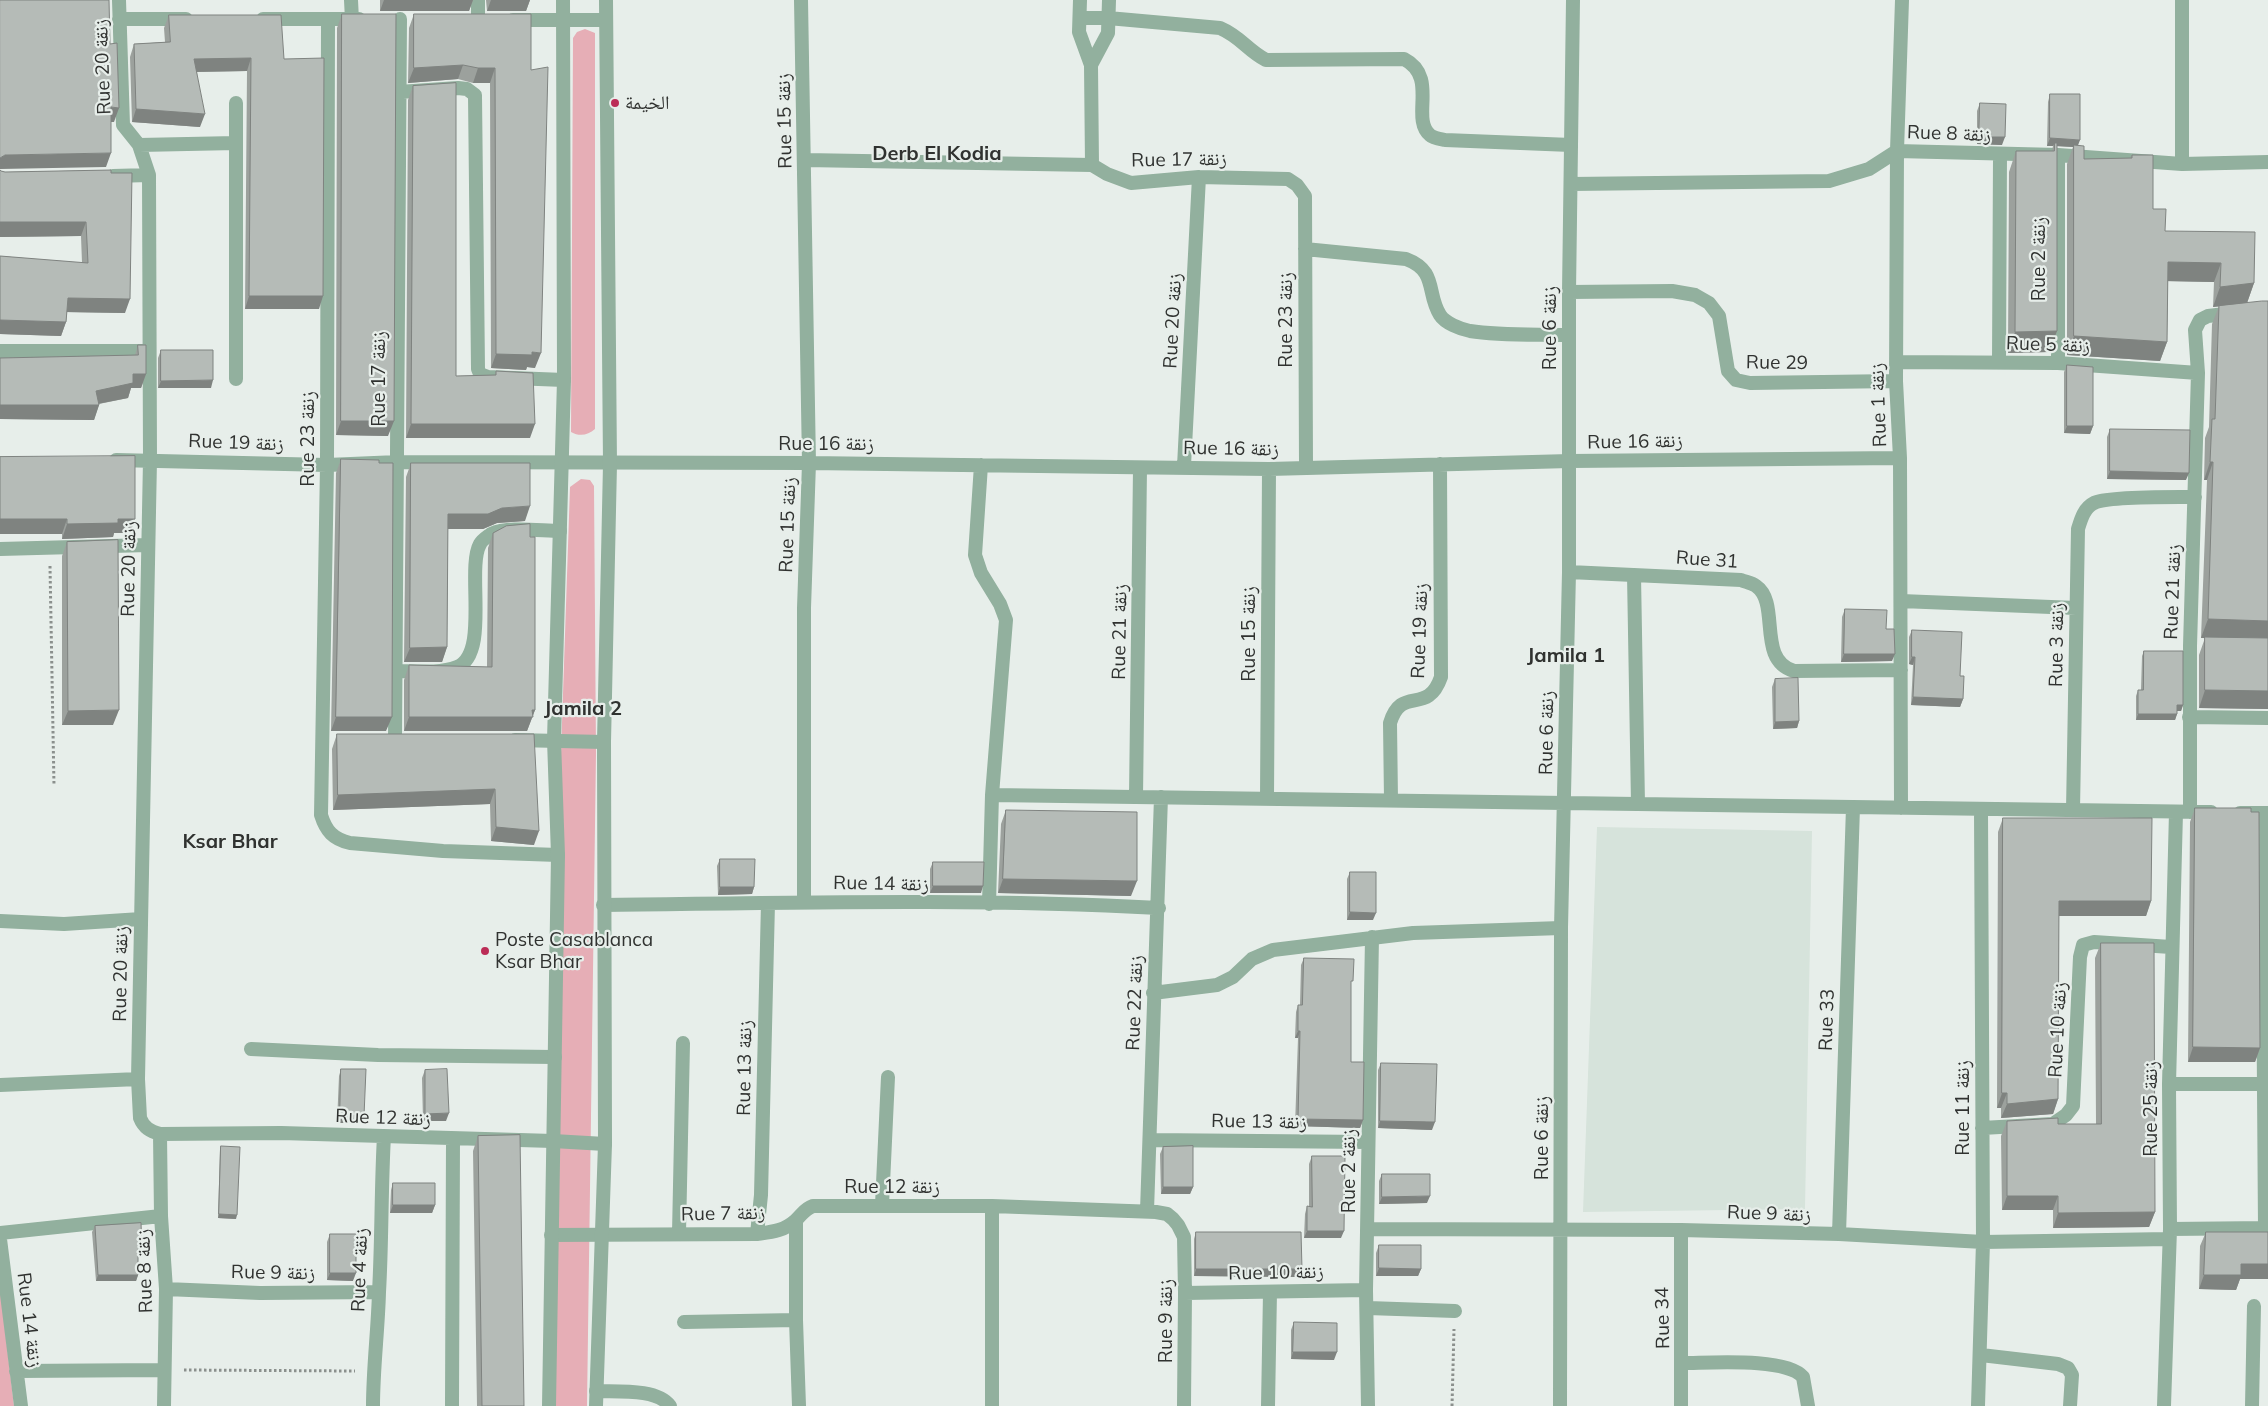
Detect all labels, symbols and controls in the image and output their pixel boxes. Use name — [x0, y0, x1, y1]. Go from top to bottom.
street label: Rue 20 زنقة — [90, 19, 116, 115]
street label: Rue 15 زنقة — [773, 73, 797, 169]
place label: الخيمة — [625, 92, 669, 114]
marker: الخيمة — [609, 97, 621, 109]
street label: Rue 8 زنقة — [1906, 121, 1992, 147]
district label: Derb El Kodia — [872, 142, 1002, 166]
street label: Rue 17 زنقة — [1131, 148, 1227, 172]
street label: Rue 2 زنقة — [2028, 217, 2050, 301]
street label: Rue 23 زنقة — [1275, 272, 1297, 368]
street label: Rue 20 زنقة — [1159, 273, 1187, 369]
street label: Rue 6 زنقة — [1539, 286, 1561, 370]
street label: Rue 17 زنقة — [368, 331, 390, 427]
street label: Rue 5 زنقة — [2005, 332, 2091, 358]
street label: Rue 29 — [1746, 351, 1808, 375]
street label: Rue 1 زنقة — [1866, 362, 1892, 448]
street label: Rue 23 زنقة — [297, 391, 319, 487]
street label: Rue 19 زنقة — [188, 430, 284, 456]
street label: Rue 16 زنقة — [1587, 430, 1683, 454]
street label: Rue 16 زنقة — [778, 433, 874, 455]
street label: Rue 16 زنقة — [1183, 437, 1279, 461]
street label: Rue 15 زنقة — [775, 477, 801, 573]
street label: Rue 20 زنقة — [117, 521, 141, 617]
street label: Rue 21 زنقة — [2160, 544, 2186, 640]
street label: Rue 31 — [1675, 546, 1739, 574]
street label: Rue 19 زنقة — [1407, 583, 1433, 679]
street label: Rue 21 زنقة — [1108, 584, 1132, 680]
street label: Rue 15 زنقة — [1238, 586, 1260, 682]
street label: Rue 3 زنقة — [2045, 603, 2069, 687]
district label: Jamila 1 — [1527, 644, 1605, 668]
street label: Rue 6 زنقة — [1535, 691, 1559, 775]
district label: Jamila 2 — [544, 697, 622, 721]
district label: Ksar Bhar — [183, 830, 277, 854]
street label: Rue 14 زنقة — [833, 872, 929, 896]
street label: Rue 20 زنقة — [109, 926, 133, 1022]
place label: Poste Casablanca Ksar Bhar — [495, 929, 653, 973]
marker: Poste Casablanca Ksar Bhar — [479, 945, 491, 957]
street label: Rue 22 زنقة — [1122, 955, 1148, 1051]
street label: Rue 10 زنقة — [2044, 982, 2072, 1078]
street label: Rue 33 — [1815, 989, 1839, 1051]
street label: Rue 13 زنقة — [733, 1020, 757, 1116]
street label: Rue 11 زنقة — [1952, 1060, 1974, 1156]
street label: Rue 25 زنقة — [2140, 1061, 2162, 1157]
street label: Rue 6 زنقة — [1531, 1096, 1553, 1180]
street label: Rue 12 زنقة — [335, 1105, 431, 1131]
street label: Rue 13 زنقة — [1211, 1110, 1307, 1134]
street label: Rue 2 زنقة — [1338, 1129, 1360, 1213]
street label: Rue 12 زنقة — [844, 1176, 940, 1198]
street label: Rue 9 زنقة — [1726, 1201, 1812, 1227]
street label: Rue 7 زنقة — [681, 1202, 765, 1226]
street label: Rue 4 زنقة — [347, 1227, 373, 1313]
street label: Rue 8 زنقة — [132, 1228, 158, 1314]
street label: Rue 9 زنقة — [231, 1261, 315, 1285]
street label: Rue 10 زنقة — [1228, 1261, 1324, 1285]
street label: Rue 14 زنقة — [12, 1271, 46, 1369]
street label: Rue 9 زنقة — [1155, 1279, 1177, 1363]
street label: Rue 34 — [1651, 1287, 1675, 1349]

